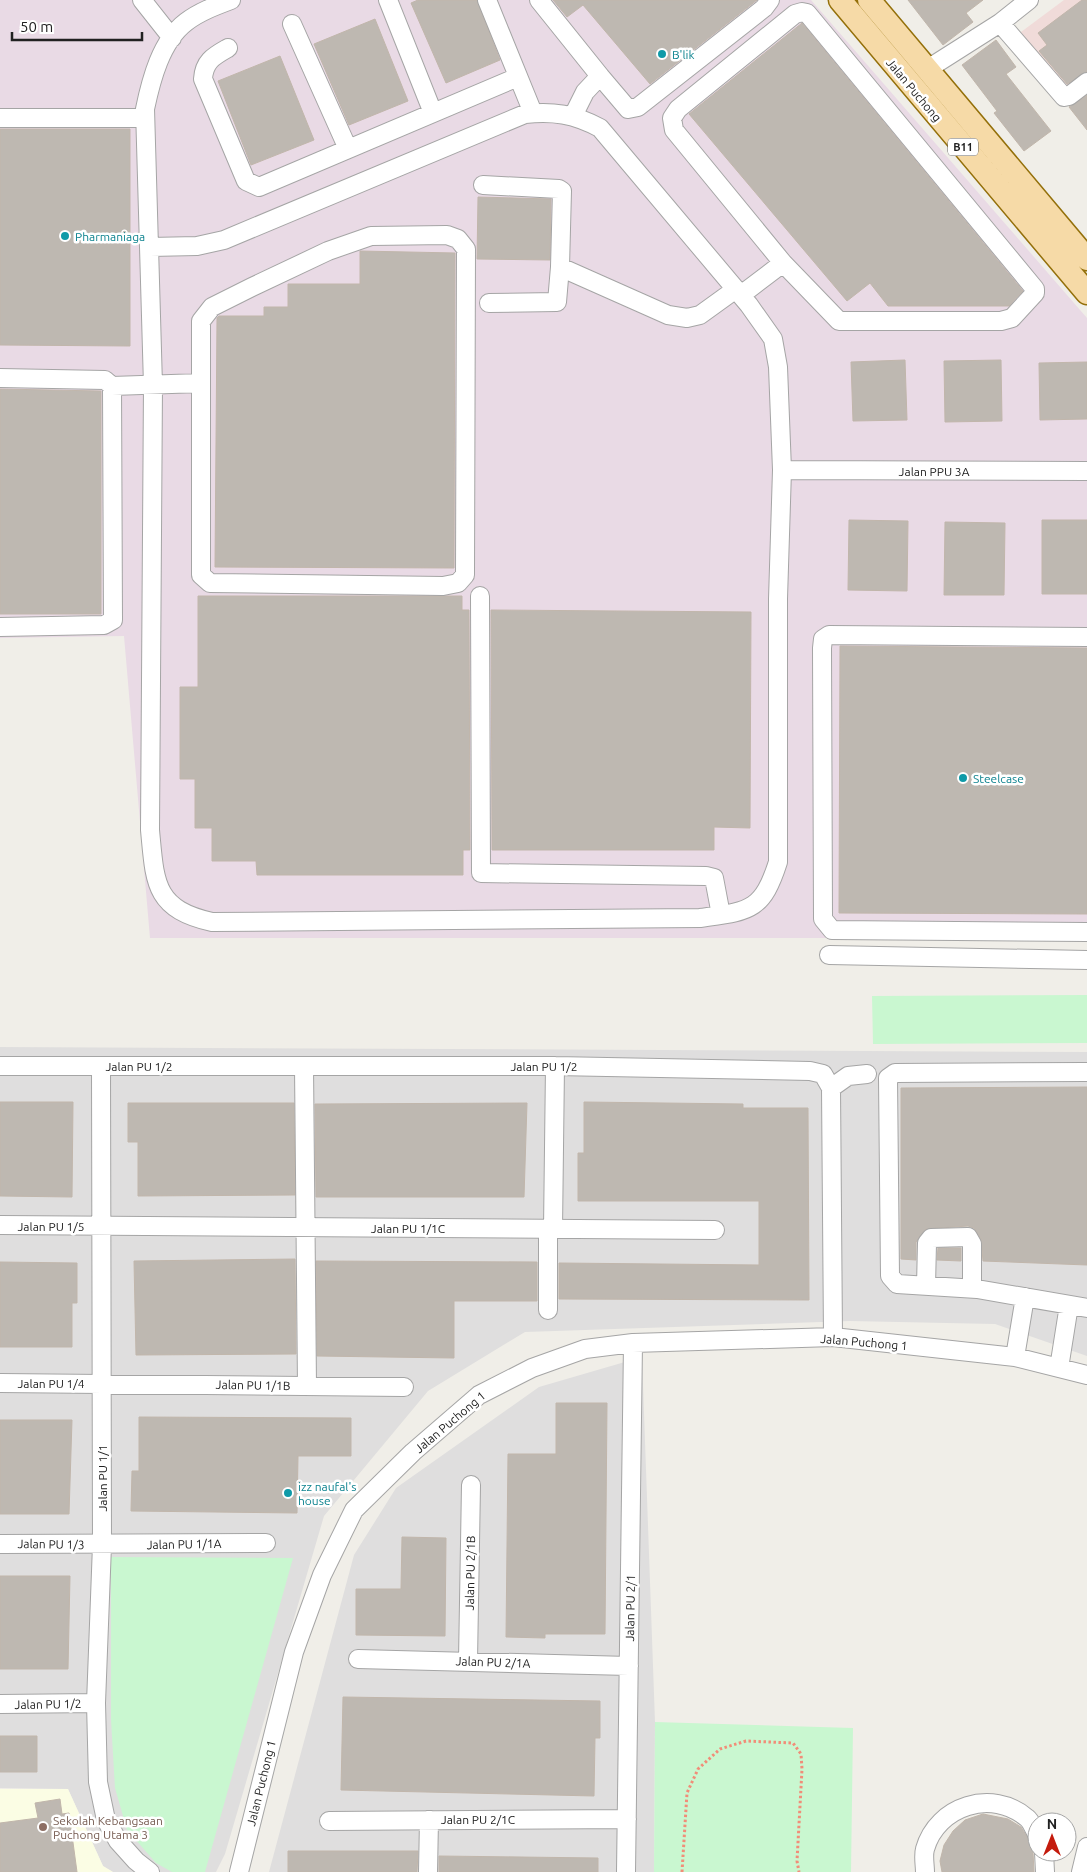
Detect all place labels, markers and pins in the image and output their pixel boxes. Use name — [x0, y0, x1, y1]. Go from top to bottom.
marker: B'lik — [656, 48, 668, 60]
place label: B'lik — [672, 48, 695, 61]
marker: Pharmaniaga — [59, 230, 71, 242]
place label: Pharmaniaga — [75, 230, 145, 243]
marker: Steelcase — [957, 772, 969, 784]
place label: Steelcase — [973, 772, 1024, 785]
place label: izz naufal's house — [298, 1480, 357, 1507]
marker: izz naufal's house — [282, 1487, 294, 1499]
place label: Sekolah Kebangsaan Puchong Utama 3 — [53, 1814, 163, 1841]
marker: Sekolah Kebangsaan Puchong Utama 3 — [37, 1821, 49, 1833]

